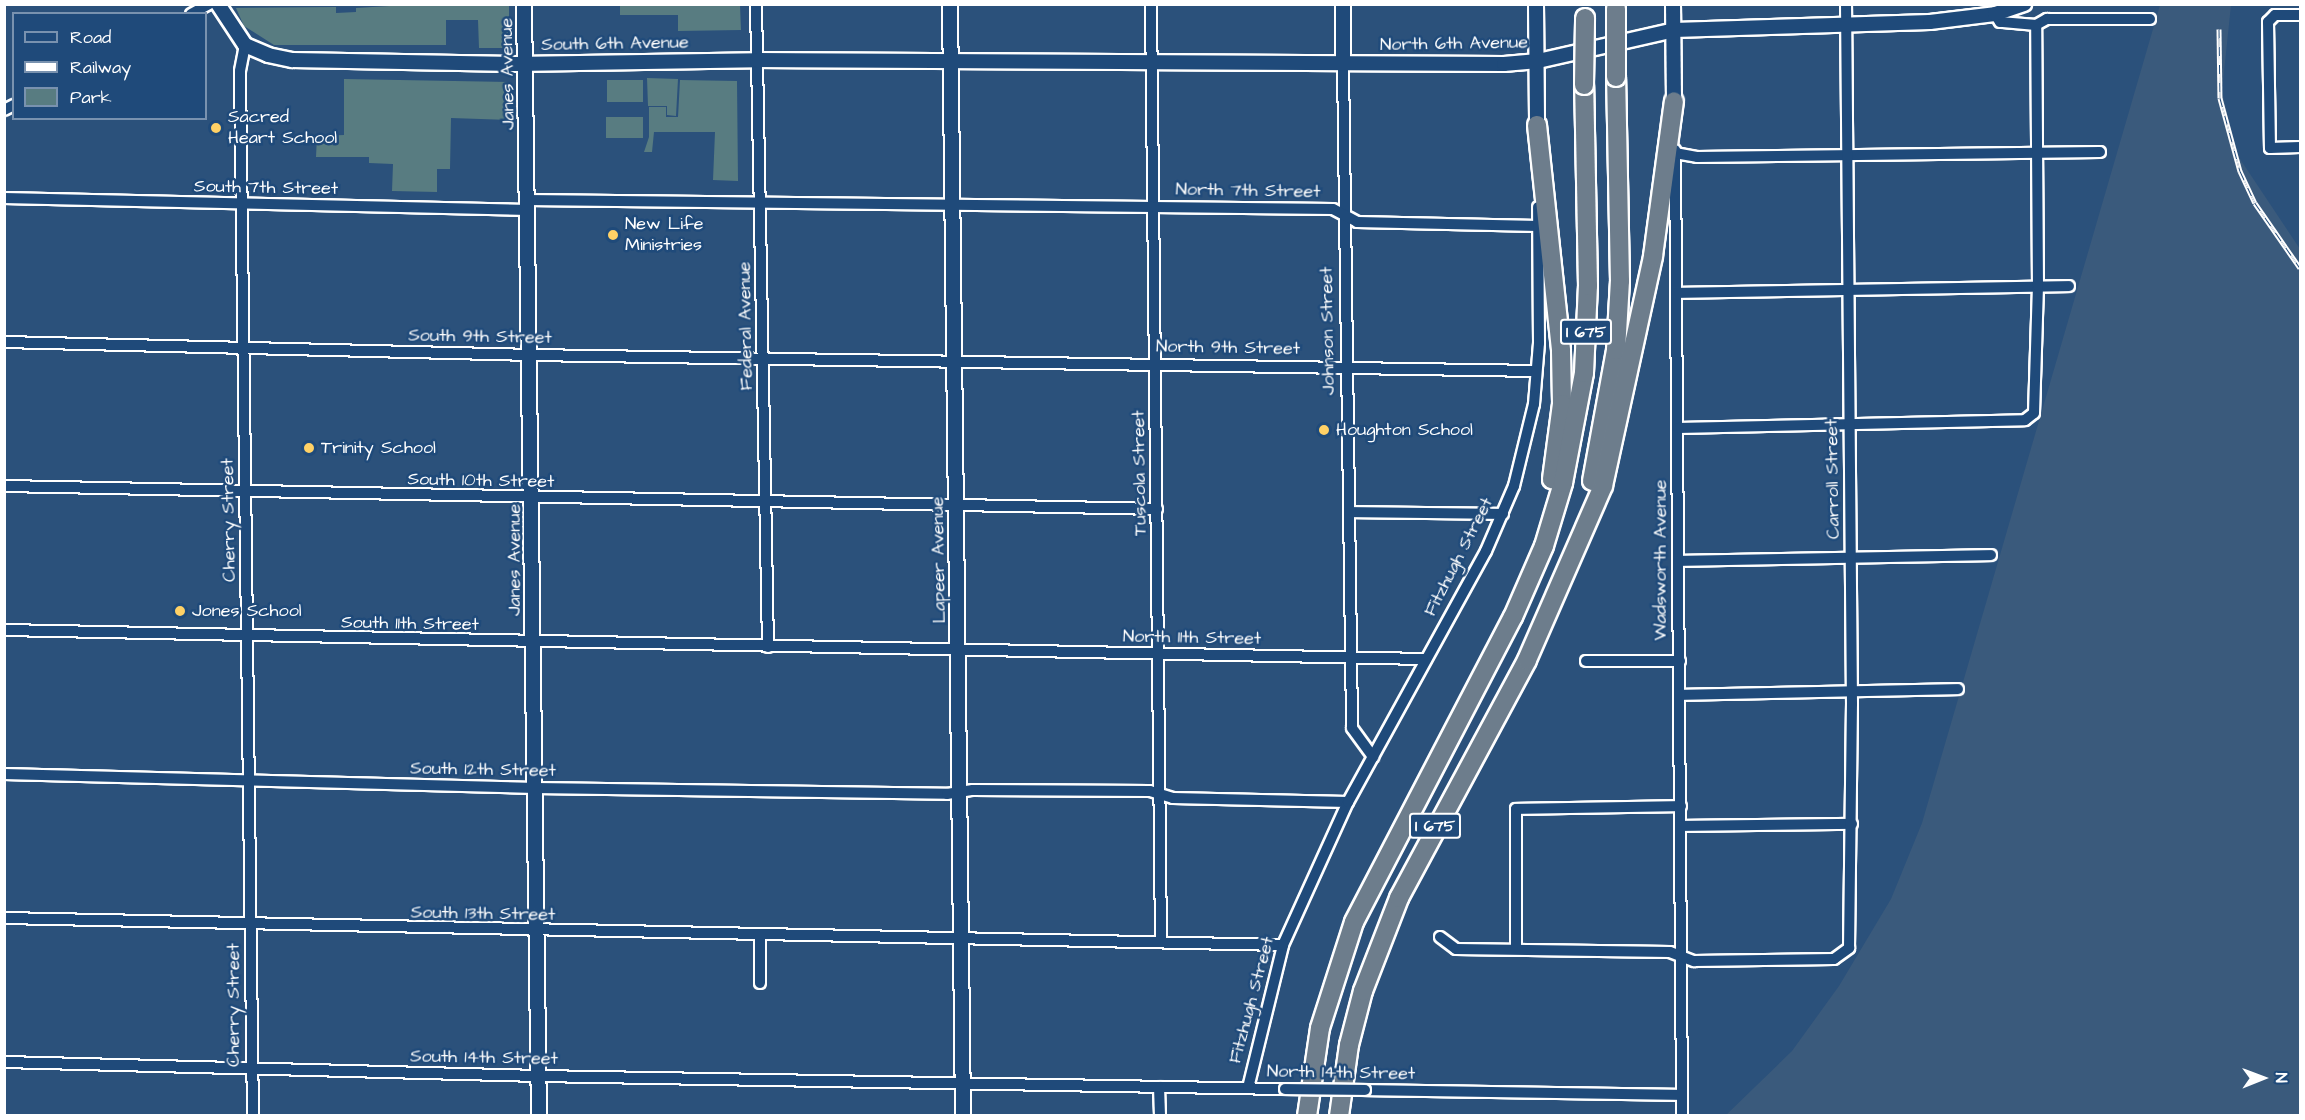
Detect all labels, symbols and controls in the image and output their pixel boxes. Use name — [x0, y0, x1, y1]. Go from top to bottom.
legend — [12, 12, 207, 120]
street label: Janes Avenue — [496, 18, 520, 130]
text: Road — [70, 25, 111, 50]
street label: South 6th Avenue — [541, 32, 689, 56]
street label: North 6th Avenue — [1380, 32, 1528, 56]
text: Railway — [70, 55, 131, 80]
text: Park — [70, 85, 112, 110]
place label: Sacred Heart School — [228, 107, 337, 150]
marker: Sacred Heart School — [209, 121, 223, 135]
street label: South 7th Street — [194, 176, 338, 200]
street label: North 7th Street — [1175, 179, 1321, 203]
place label: New Life Ministries — [625, 214, 703, 256]
marker: New Life Ministries — [606, 228, 620, 242]
street label: Federal Avenue — [734, 261, 758, 391]
street label: Johnson Street — [1316, 267, 1340, 395]
road number: I 675 — [1559, 319, 1613, 345]
street label: South 9th Street — [408, 325, 552, 349]
street label: North 9th Street — [1156, 336, 1300, 360]
street label: Tuscola Street — [1128, 410, 1152, 536]
place label: Houghton School — [1336, 419, 1473, 441]
street label: Carroll Street — [1821, 419, 1845, 539]
marker: Houghton School — [1317, 423, 1331, 437]
place label: Trinity School — [321, 437, 436, 459]
marker: Trinity School — [302, 441, 316, 455]
street label: Cherry Street — [217, 458, 241, 582]
street label: South 10th Street — [407, 469, 555, 493]
street label: Wadsworth Avenue — [1650, 480, 1672, 640]
street label: Fitzhugh Street — [1420, 494, 1498, 620]
street label: Lapeer Avenue — [927, 496, 951, 624]
street label: Janes Avenue — [504, 504, 526, 616]
place label: Jones School — [192, 600, 302, 622]
marker: Jones School — [173, 604, 187, 618]
street label: South 11th Street — [341, 612, 479, 636]
street label: North 11th Street — [1123, 626, 1261, 650]
street label: South 12th Street — [410, 758, 556, 782]
road number: I 675 — [1408, 813, 1462, 839]
street label: South 13th Street — [411, 902, 555, 926]
street label: Fitzhugh Street — [1225, 934, 1279, 1066]
street label: Cherry Street — [223, 943, 245, 1067]
street label: South 14th Street — [410, 1046, 558, 1070]
north arrow — [2233, 1048, 2293, 1108]
street label: North 14th Street — [1267, 1061, 1415, 1085]
text: N — [2270, 1072, 2292, 1083]

